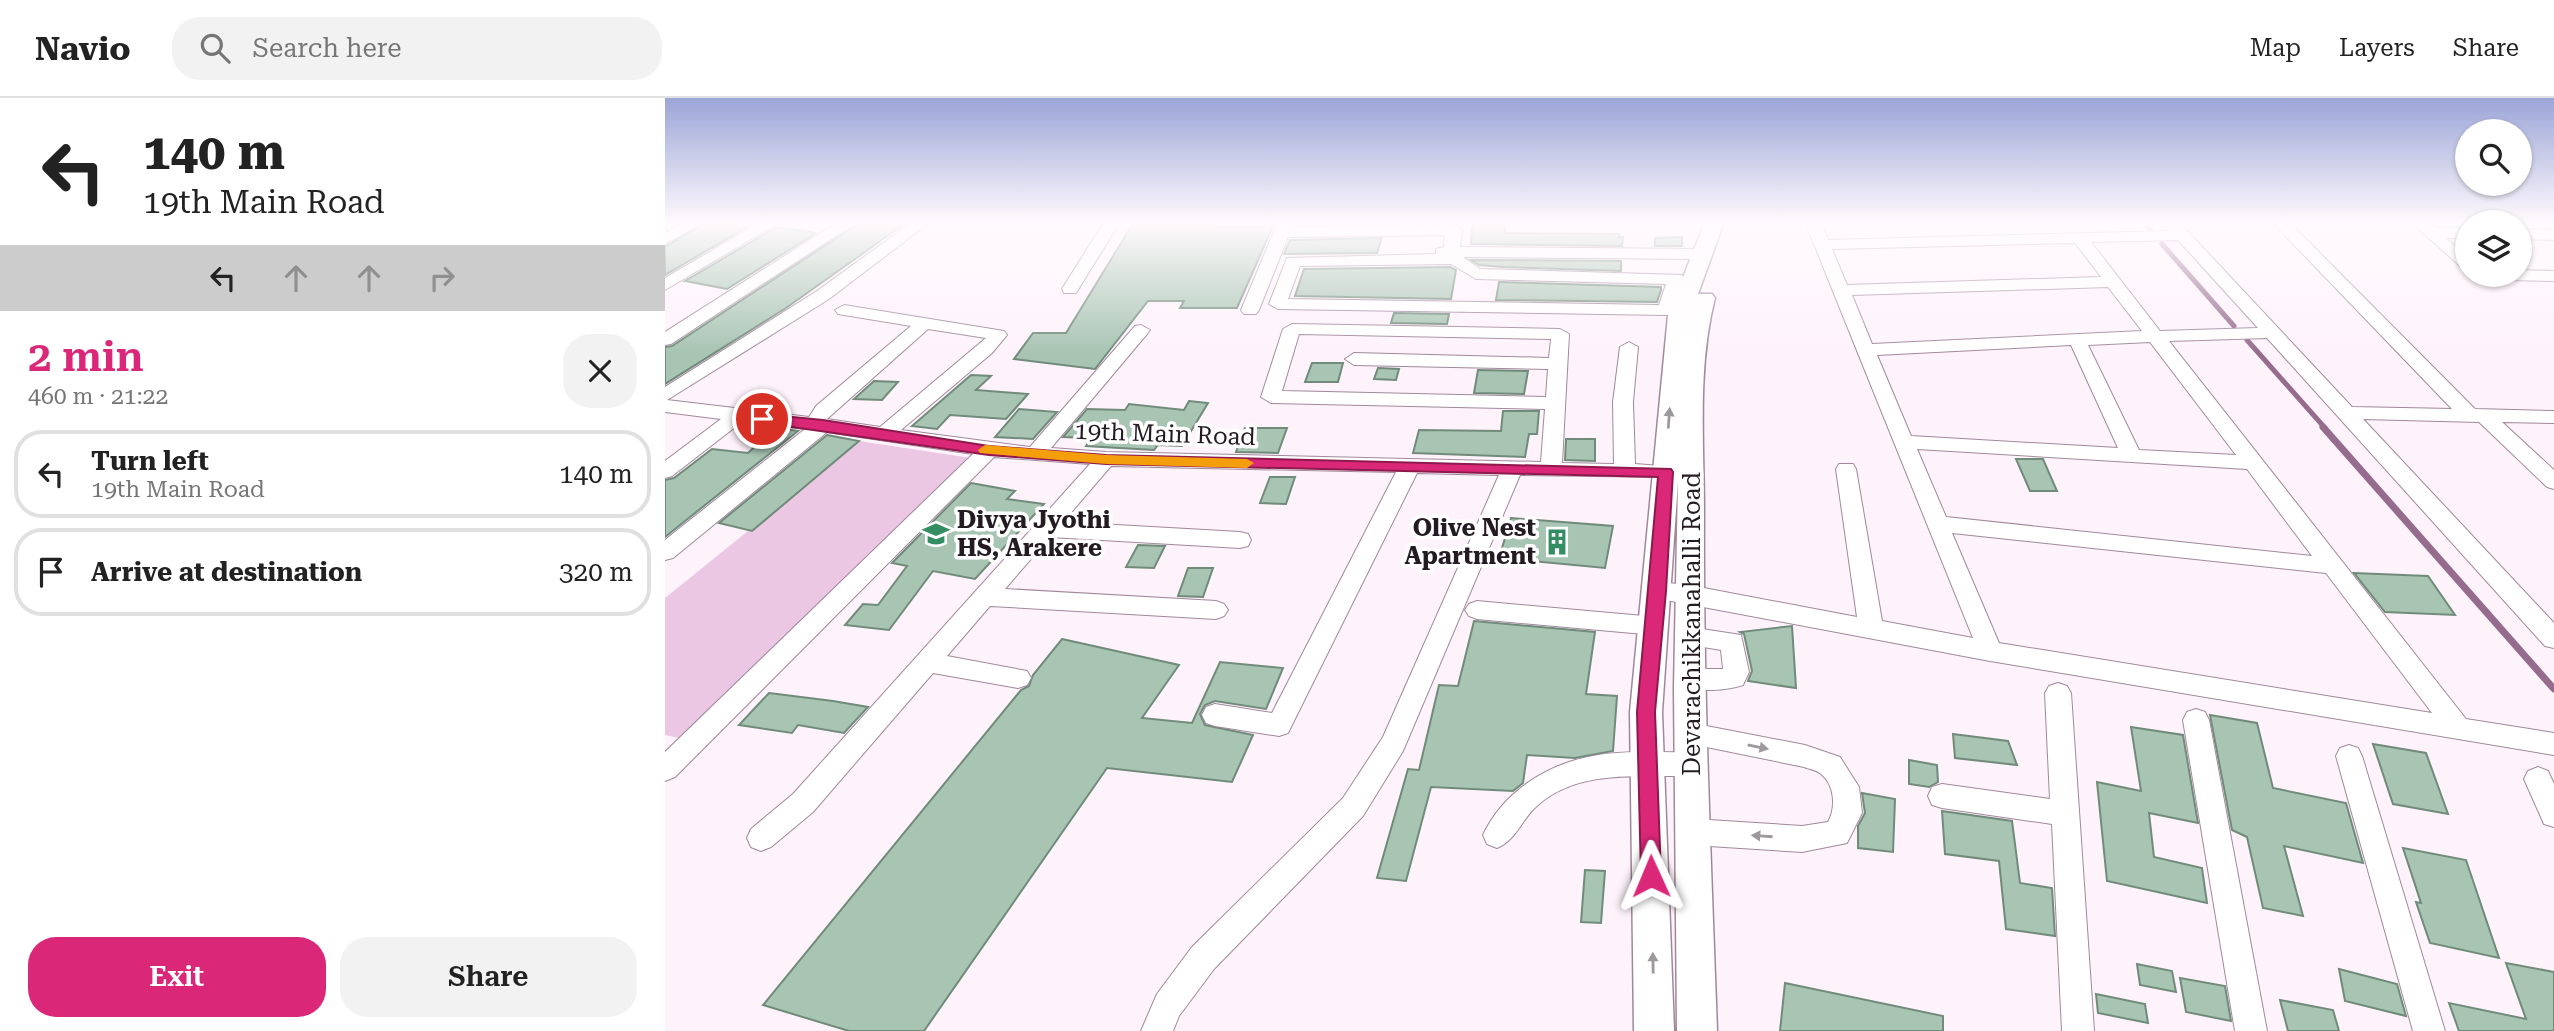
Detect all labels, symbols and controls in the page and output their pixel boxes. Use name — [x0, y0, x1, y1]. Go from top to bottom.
search box — [172, 17, 662, 80]
text: Navio — [35, 29, 130, 68]
icon: search — [196, 29, 234, 67]
text: Search here — [252, 33, 401, 63]
text: Map — [2250, 34, 2301, 62]
text: Layers — [2339, 34, 2415, 62]
text: Share — [2453, 34, 2519, 62]
map controls — [2455, 119, 2532, 287]
button: search — [2455, 119, 2532, 196]
text: 140 m — [143, 124, 285, 181]
icon: left — [28, 126, 119, 217]
text: 19th Main Road — [143, 183, 385, 221]
button: layers — [2455, 210, 2532, 287]
icon: left — [204, 259, 242, 297]
icon: ahead — [277, 259, 315, 297]
icon: ahead — [350, 259, 388, 297]
icon: right — [423, 259, 461, 297]
text: 2 min — [28, 332, 144, 381]
button: close — [563, 334, 637, 408]
text: 460 m · 21:22 — [28, 383, 168, 410]
pin — [732, 389, 792, 449]
icon: arrive — [743, 400, 781, 438]
one-way arrow — [1664, 407, 1675, 429]
street label: 19th Main Road — [1074, 417, 1256, 451]
text: Turn left — [91, 446, 209, 476]
icon: left — [32, 455, 70, 493]
text: 140 m — [559, 459, 633, 489]
street label: Devarachikkanahalli Road — [1678, 472, 1706, 776]
text: 19th Main Road — [91, 476, 265, 503]
place label: Divya Jyothi HS, Arakere — [957, 506, 1111, 562]
place label: Olive Nest Apartment — [1405, 514, 1536, 570]
school or university icon: Divya Jyothi HS, Arakere — [921, 519, 951, 549]
building icon: Olive Nest Apartment — [1542, 527, 1572, 557]
icon: arrive — [32, 553, 70, 591]
text: Arrive at destination — [91, 557, 362, 587]
text: 320 m — [559, 557, 633, 587]
one-way arrow — [1747, 741, 1769, 752]
one-way arrow — [1750, 831, 1772, 842]
position arrow — [1614, 839, 1688, 913]
button: Exit — [28, 937, 326, 1017]
button: Share — [340, 937, 637, 1017]
one-way arrow — [1647, 952, 1659, 974]

